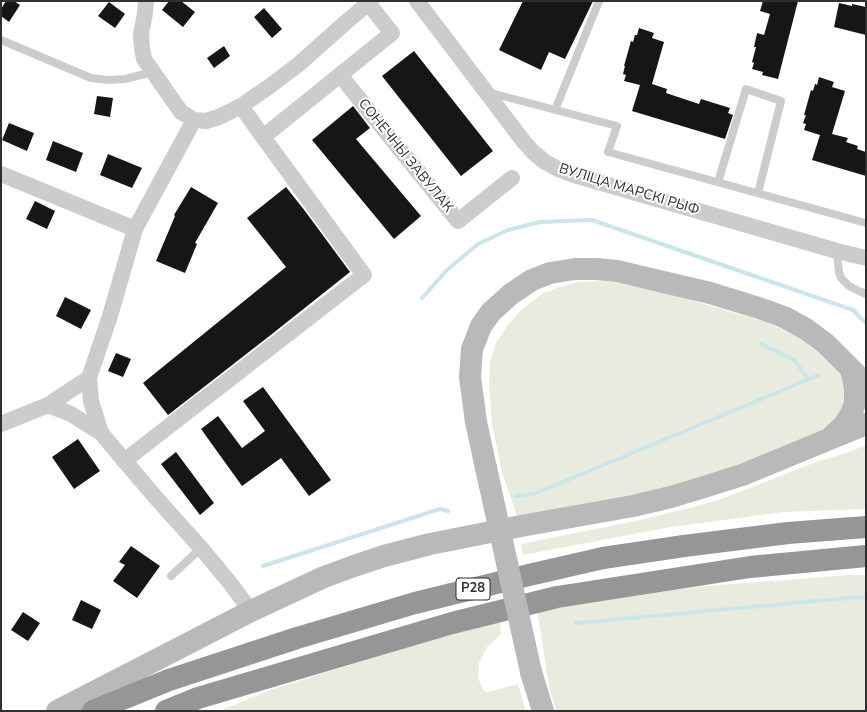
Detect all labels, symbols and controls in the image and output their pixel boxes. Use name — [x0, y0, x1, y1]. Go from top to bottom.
street label: СОНЕЧНЫ ЗАВУЛАК — [354, 96, 456, 216]
street label: ВУЛІЦА МАРСКІ РЫФ — [557, 161, 701, 219]
road number: Р28 — [456, 578, 490, 600]

